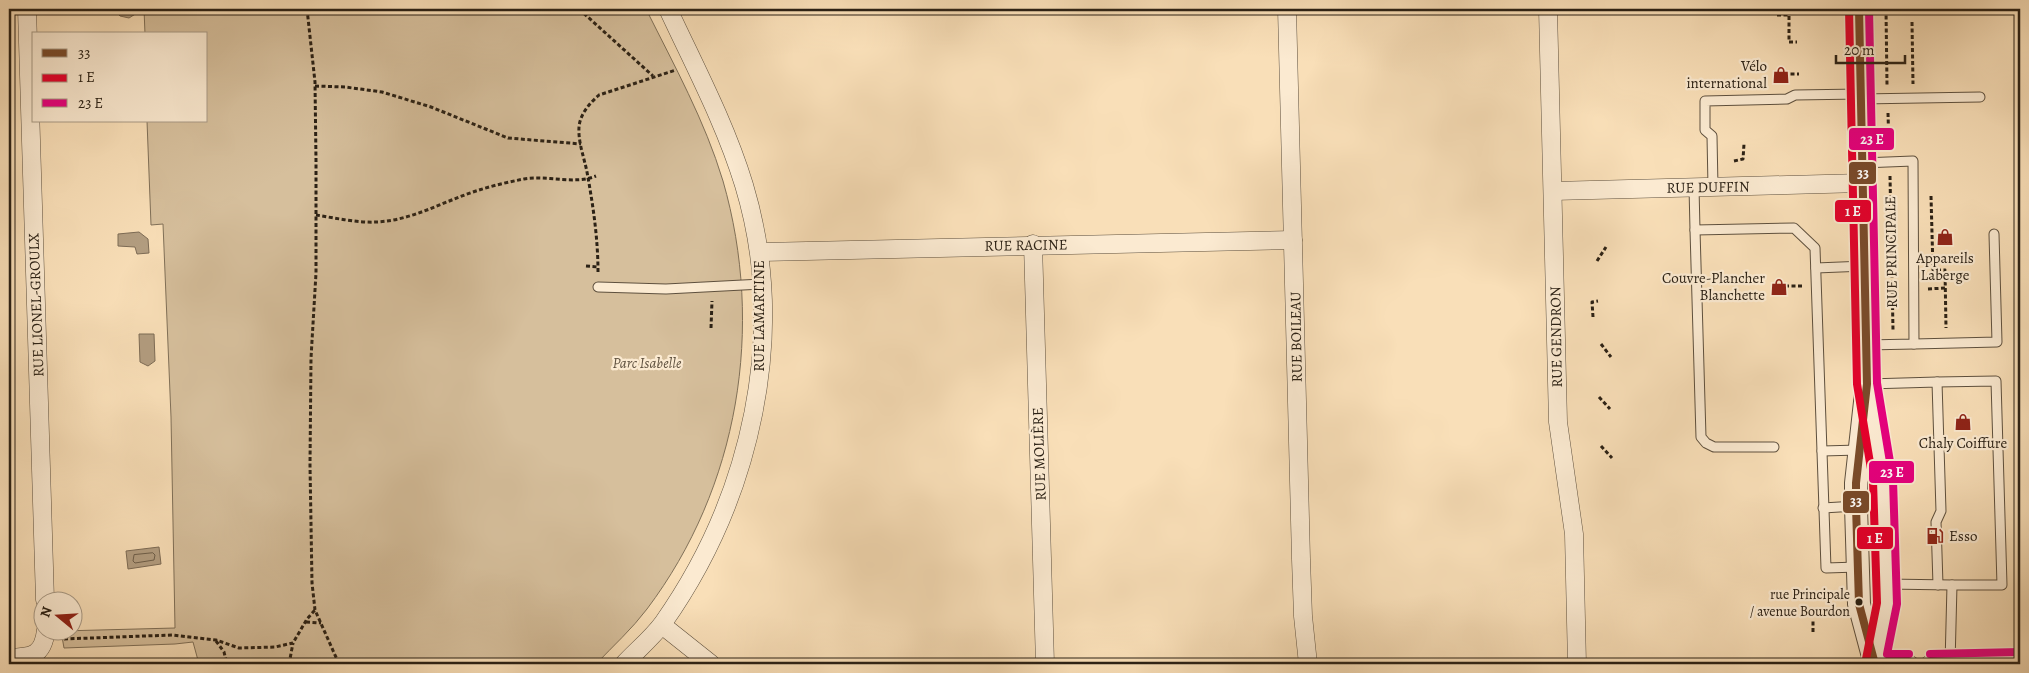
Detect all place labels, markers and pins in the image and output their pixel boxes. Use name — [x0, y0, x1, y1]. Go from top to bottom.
place label: Vélo international — [1686, 56, 1767, 93]
shop icon: Vélo international — [1771, 65, 1791, 85]
shop icon: Appareils Laberge — [1935, 227, 1955, 247]
place label: Appareils Laberge — [1915, 248, 1974, 285]
place label: Couvre-Plancher Blanchette — [1662, 268, 1765, 305]
shop icon: Couvre-Plancher Blanchette — [1769, 277, 1789, 297]
shop icon: Chaly Coiffure — [1953, 412, 1973, 432]
place label: Chaly Coiffure — [1919, 433, 2007, 453]
fuel station icon: Esso — [1925, 526, 1945, 546]
place label: Esso — [1949, 526, 1977, 546]
place label: rue Principale / avenue Bourdon — [1750, 585, 1850, 621]
marker: rue Principale / avenue Bourdon — [1854, 597, 1864, 607]

